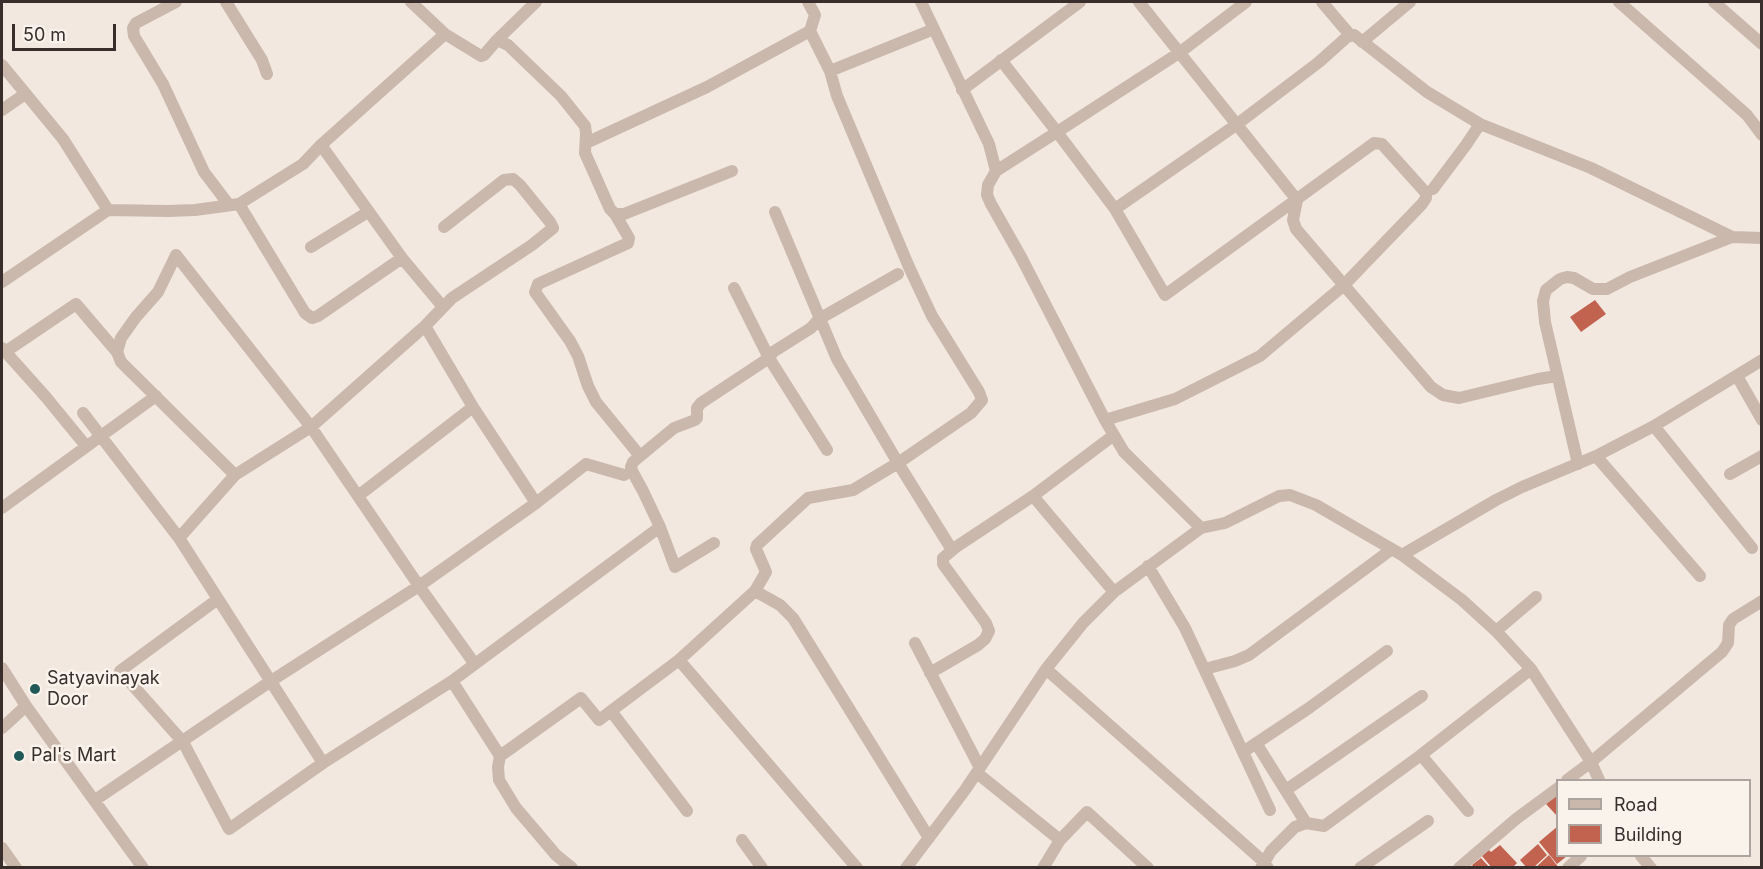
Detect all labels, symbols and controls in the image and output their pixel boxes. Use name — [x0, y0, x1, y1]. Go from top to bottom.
scale bar — [15, 12, 118, 50]
text: 50 m — [23, 24, 66, 45]
place label: Satyavinayak Door — [47, 668, 160, 710]
marker: Satyavinayak Door — [28, 682, 42, 696]
place label: Pal's Mart — [31, 745, 116, 767]
marker: Pal's Mart — [12, 749, 26, 763]
legend — [1556, 779, 1751, 857]
text: Road — [1614, 794, 1657, 815]
text: Building — [1614, 824, 1682, 845]

